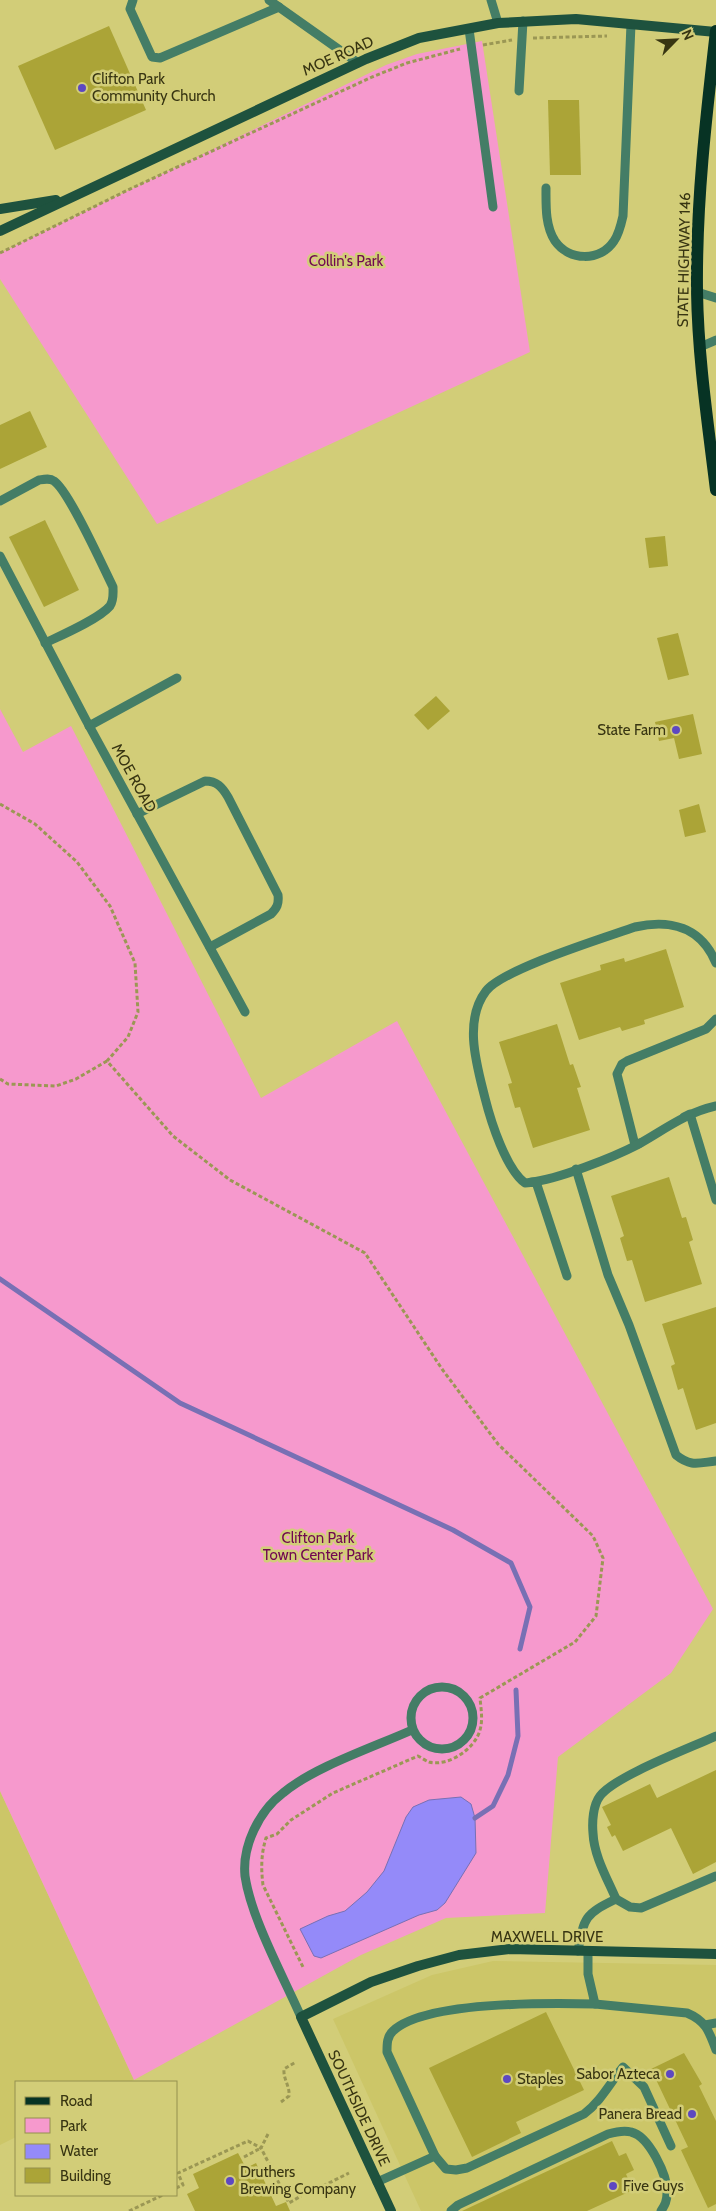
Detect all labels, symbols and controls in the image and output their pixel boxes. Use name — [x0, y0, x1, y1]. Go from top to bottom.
north arrow — [651, 15, 701, 65]
text: N — [678, 27, 698, 43]
street label: MOE ROAD — [300, 32, 376, 80]
place label: Clifton Park Community Church — [92, 70, 216, 105]
marker: Clifton Park Community Church — [76, 82, 88, 94]
street label: STATE HIGHWAY 146 — [674, 192, 694, 328]
park label: Collin's Park — [309, 252, 384, 270]
place label: State Farm — [597, 721, 666, 739]
marker: State Farm — [670, 724, 682, 736]
street label: MOE ROAD — [108, 740, 160, 816]
park label: Clifton Park Town Center Park — [263, 1529, 373, 1564]
street label: MAXWELL DRIVE — [491, 1928, 603, 1946]
street label: SOUTHSIDE DRIVE — [324, 2047, 394, 2169]
place label: Sabor Azteca — [576, 2065, 661, 2083]
marker: Sabor Azteca — [664, 2068, 676, 2080]
place label: Staples — [517, 2070, 564, 2088]
marker: Staples — [501, 2073, 513, 2085]
legend — [15, 2081, 178, 2196]
text: Road — [60, 2092, 93, 2110]
place label: Panera Bread — [599, 2105, 682, 2123]
marker: Panera Bread — [686, 2108, 698, 2120]
text: Park — [60, 2117, 87, 2135]
text: Water — [60, 2142, 98, 2160]
place label: Druthers Brewing Company — [240, 2163, 357, 2198]
text: Building — [60, 2167, 111, 2185]
marker: Druthers Brewing Company — [224, 2175, 236, 2187]
place label: Five Guys — [623, 2177, 684, 2195]
marker: Five Guys — [607, 2180, 619, 2192]

